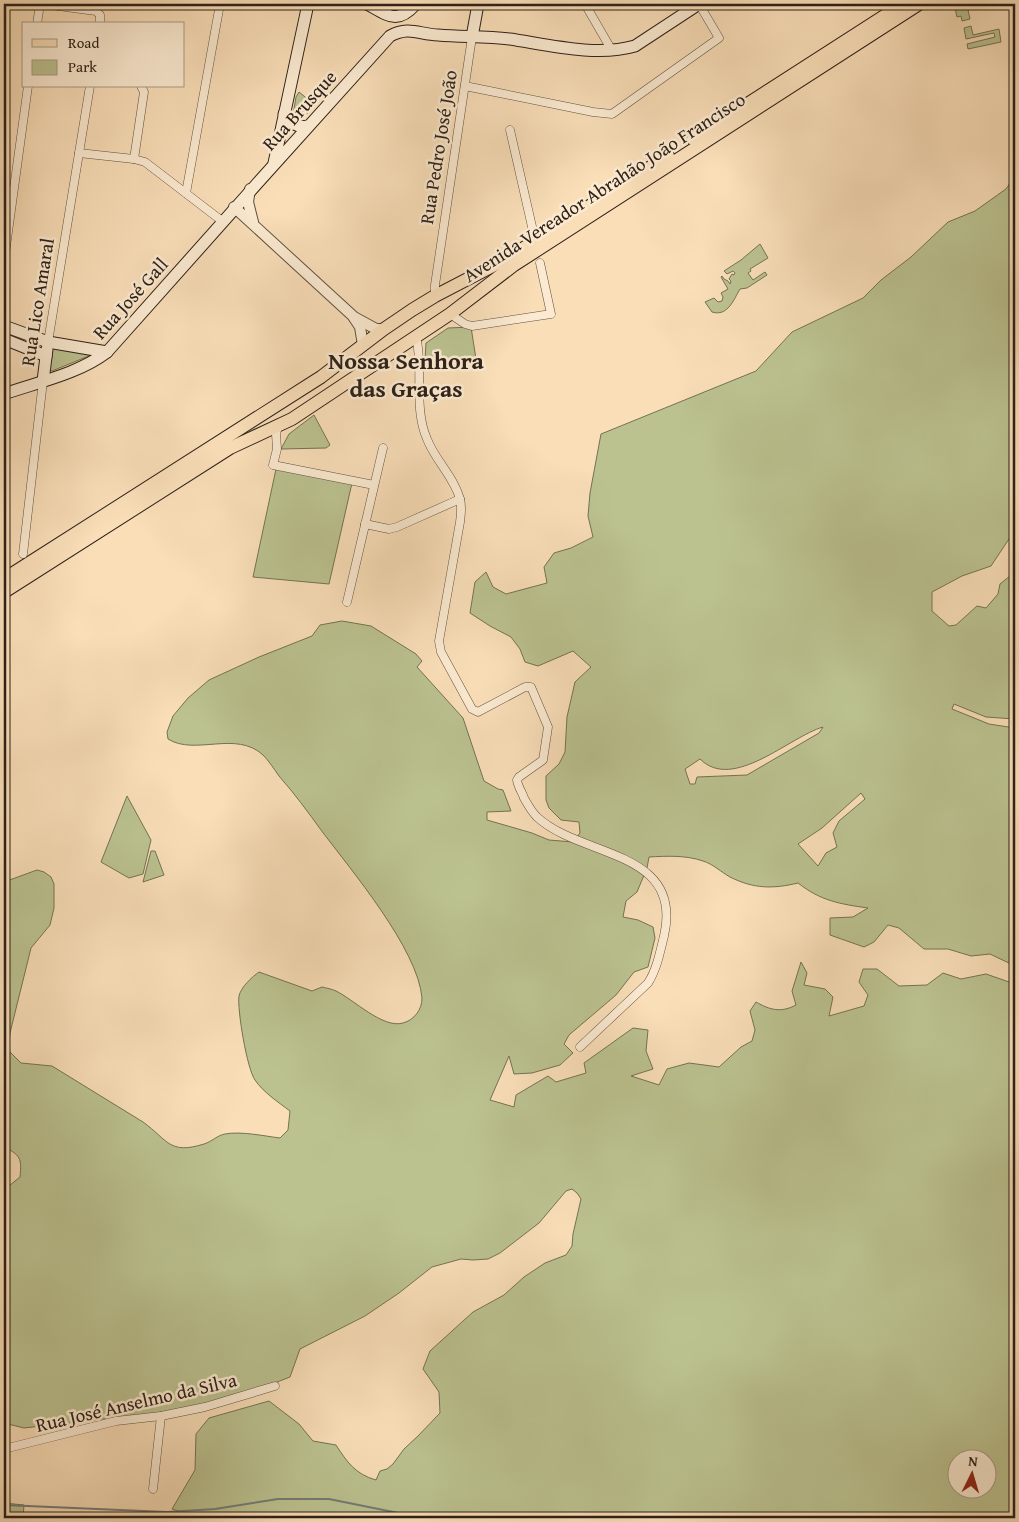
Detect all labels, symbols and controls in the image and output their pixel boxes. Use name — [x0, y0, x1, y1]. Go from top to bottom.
legend — [22, 22, 185, 88]
text: Road — [68, 32, 99, 53]
text: Park — [68, 56, 97, 77]
street label: Rua Brusque — [255, 63, 343, 157]
street label: Rua Pedro José João — [412, 68, 464, 226]
street label: Avenida Vereador Abrahão João Francisco — [457, 85, 751, 289]
street label: Rua Lico Amaral — [13, 236, 61, 368]
street label: Rua José Gall — [86, 251, 174, 345]
district label: Nossa Senhora das Graças — [328, 343, 485, 406]
street label: Rua José Anselmo da Silva — [33, 1365, 239, 1439]
north arrow — [946, 1450, 996, 1500]
text: N — [968, 1451, 979, 1471]

